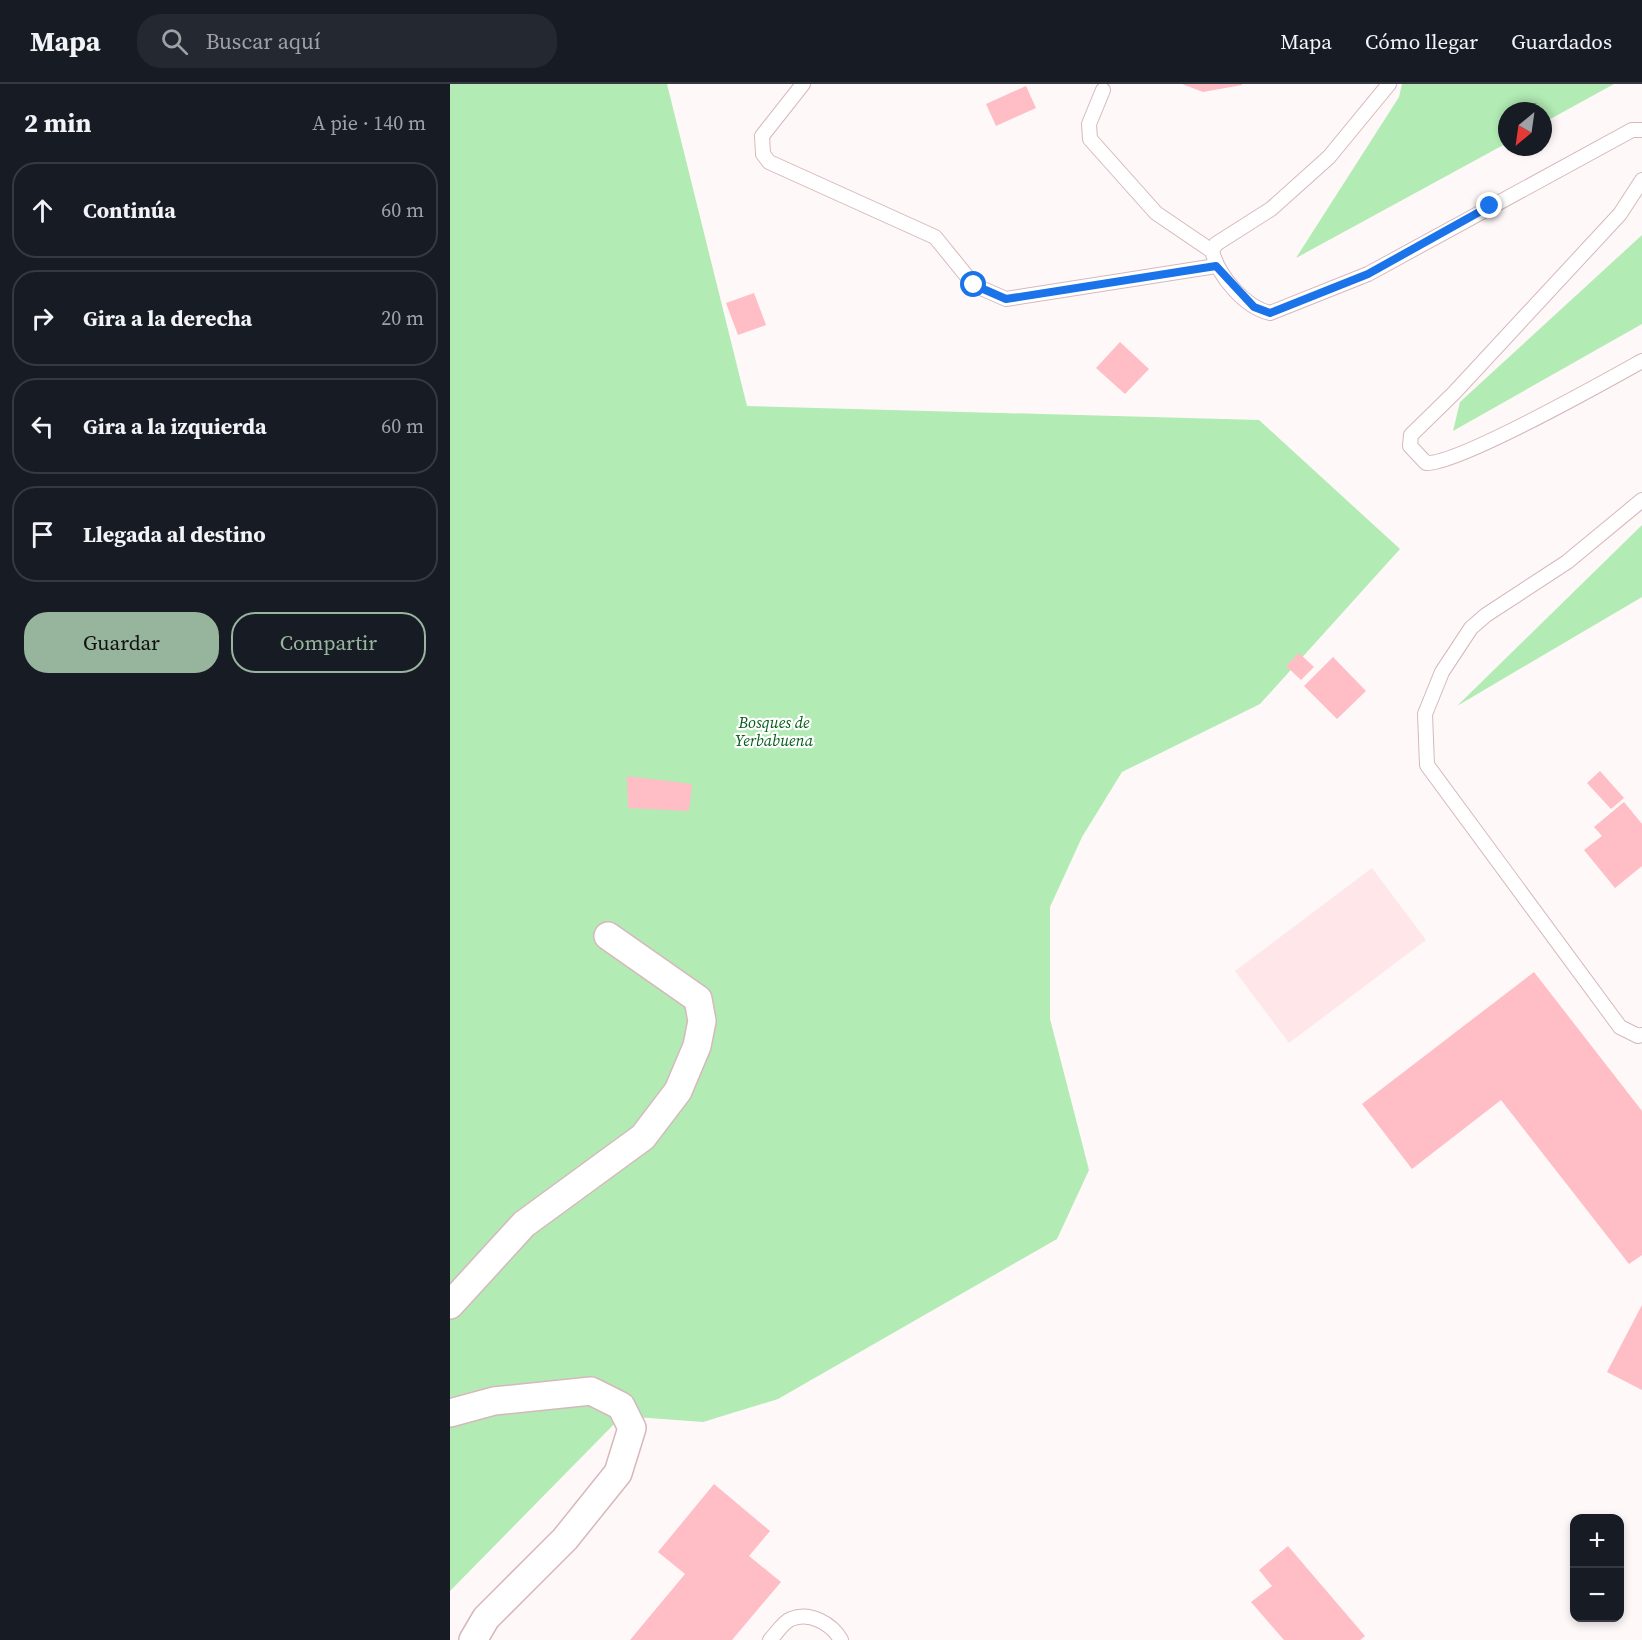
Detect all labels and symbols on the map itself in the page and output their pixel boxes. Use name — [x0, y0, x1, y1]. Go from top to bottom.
north arrow — [1498, 102, 1552, 156]
route end — [1476, 192, 1502, 218]
route start — [960, 271, 986, 297]
park label: Bosques de Yerbabuena — [735, 711, 814, 751]

